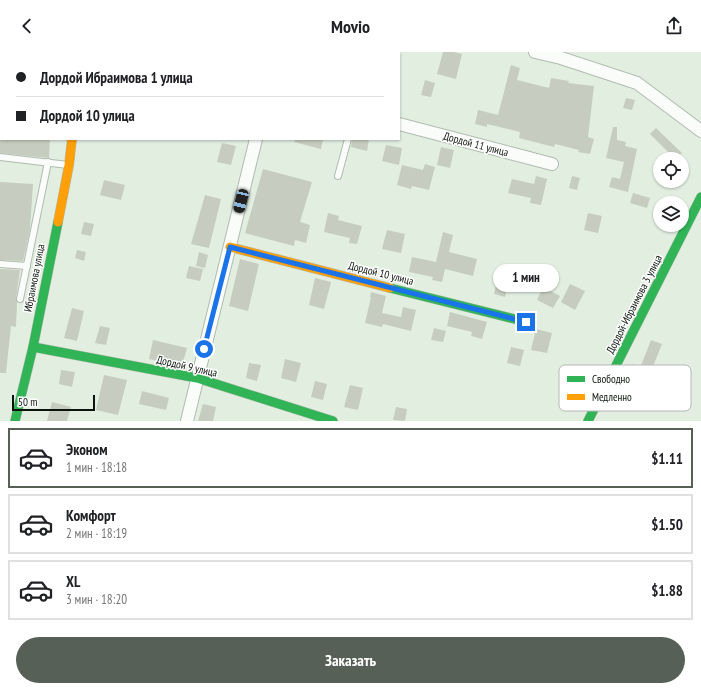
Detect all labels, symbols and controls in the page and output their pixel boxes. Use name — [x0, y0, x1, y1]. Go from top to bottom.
icon: back — [16, 15, 38, 37]
text: Movio — [331, 15, 370, 38]
icon: share — [663, 15, 685, 37]
text: Дордой Ибраимова 1 улица — [40, 68, 193, 87]
text: Дордой 10 улица — [40, 106, 135, 125]
street label: Дордой 11 улица — [442, 129, 510, 159]
map controls — [653, 152, 689, 232]
button: locate — [653, 152, 689, 188]
car — [232, 188, 250, 214]
button: layers — [653, 196, 689, 232]
street label: Ибраимова улица — [21, 243, 47, 313]
street label: Дордой-Ибраимова 3 улица — [603, 252, 665, 356]
street label: Дордой 10 улица — [347, 258, 415, 288]
callout: 1 мин — [493, 264, 559, 292]
text: 1 мин — [512, 269, 540, 286]
route end — [517, 313, 535, 331]
route start — [195, 340, 213, 358]
street label: Дордой 9 улица — [155, 352, 219, 380]
legend — [559, 365, 691, 411]
text: Свободно — [592, 372, 630, 386]
text: Медленно — [592, 390, 632, 404]
scale bar — [12, 393, 95, 412]
text: 50 m — [18, 395, 37, 409]
icon: car — [18, 440, 54, 476]
text: Эконом — [66, 440, 107, 459]
text: $1.11 — [651, 449, 683, 468]
text: 1 мин · 18:18 — [66, 459, 127, 476]
icon: car — [18, 506, 54, 542]
text: Комфорт — [66, 506, 116, 525]
text: $1.50 — [651, 515, 683, 534]
text: 2 мин · 18:19 — [66, 525, 127, 542]
icon: car — [18, 572, 54, 608]
text: XL — [66, 572, 80, 591]
text: $1.88 — [651, 581, 683, 600]
text: 3 мин · 18:20 — [66, 591, 127, 608]
button: Заказать — [16, 637, 685, 683]

